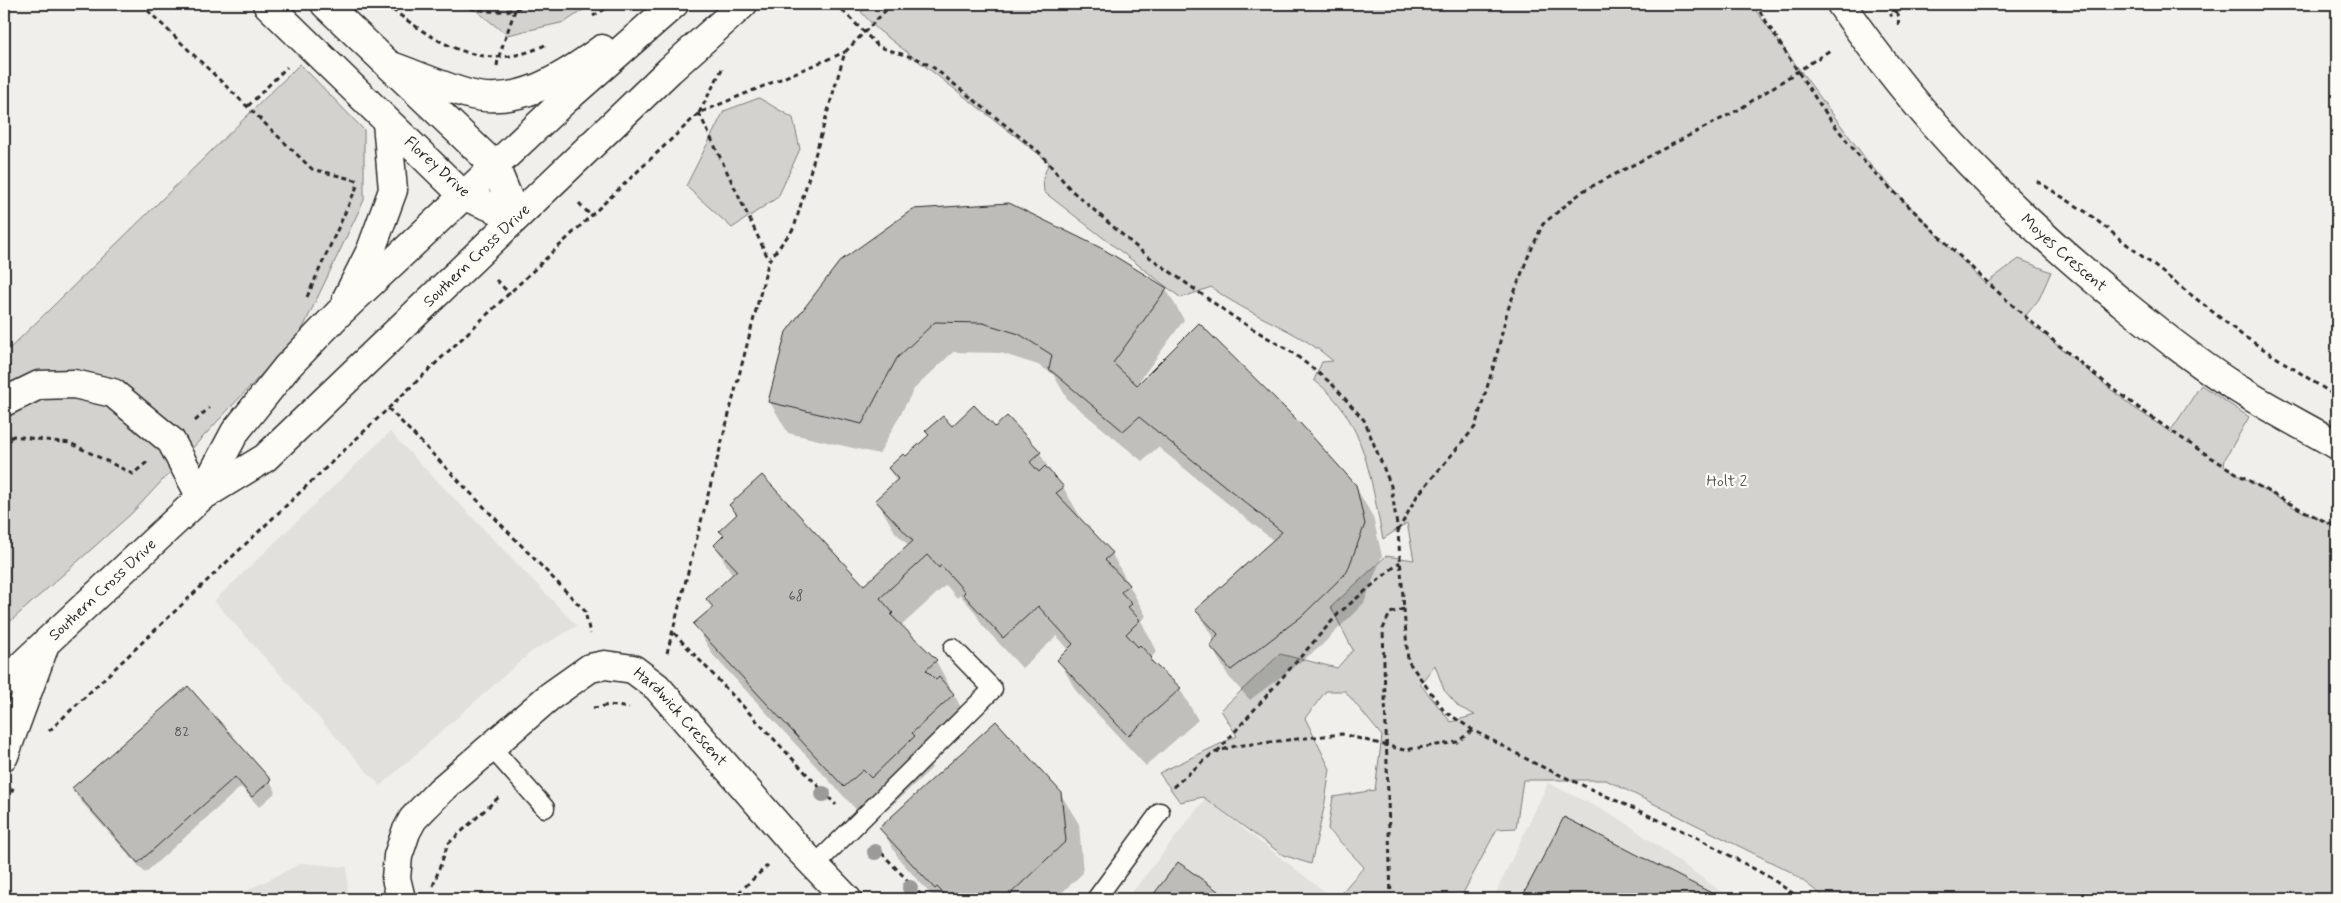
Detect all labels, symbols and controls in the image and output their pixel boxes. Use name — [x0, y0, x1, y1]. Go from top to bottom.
street label: Florey Drive — [400, 132, 474, 202]
street label: Southern Cross Drive — [418, 199, 534, 312]
street label: Moyes Crescent — [2016, 209, 2112, 297]
park label: Holt 2 — [1707, 471, 1748, 492]
street label: Southern Cross Drive — [44, 534, 161, 645]
house number: 68 — [789, 587, 803, 605]
street label: Hardwick Crescent — [629, 662, 732, 771]
house number: 82 — [174, 723, 190, 741]

